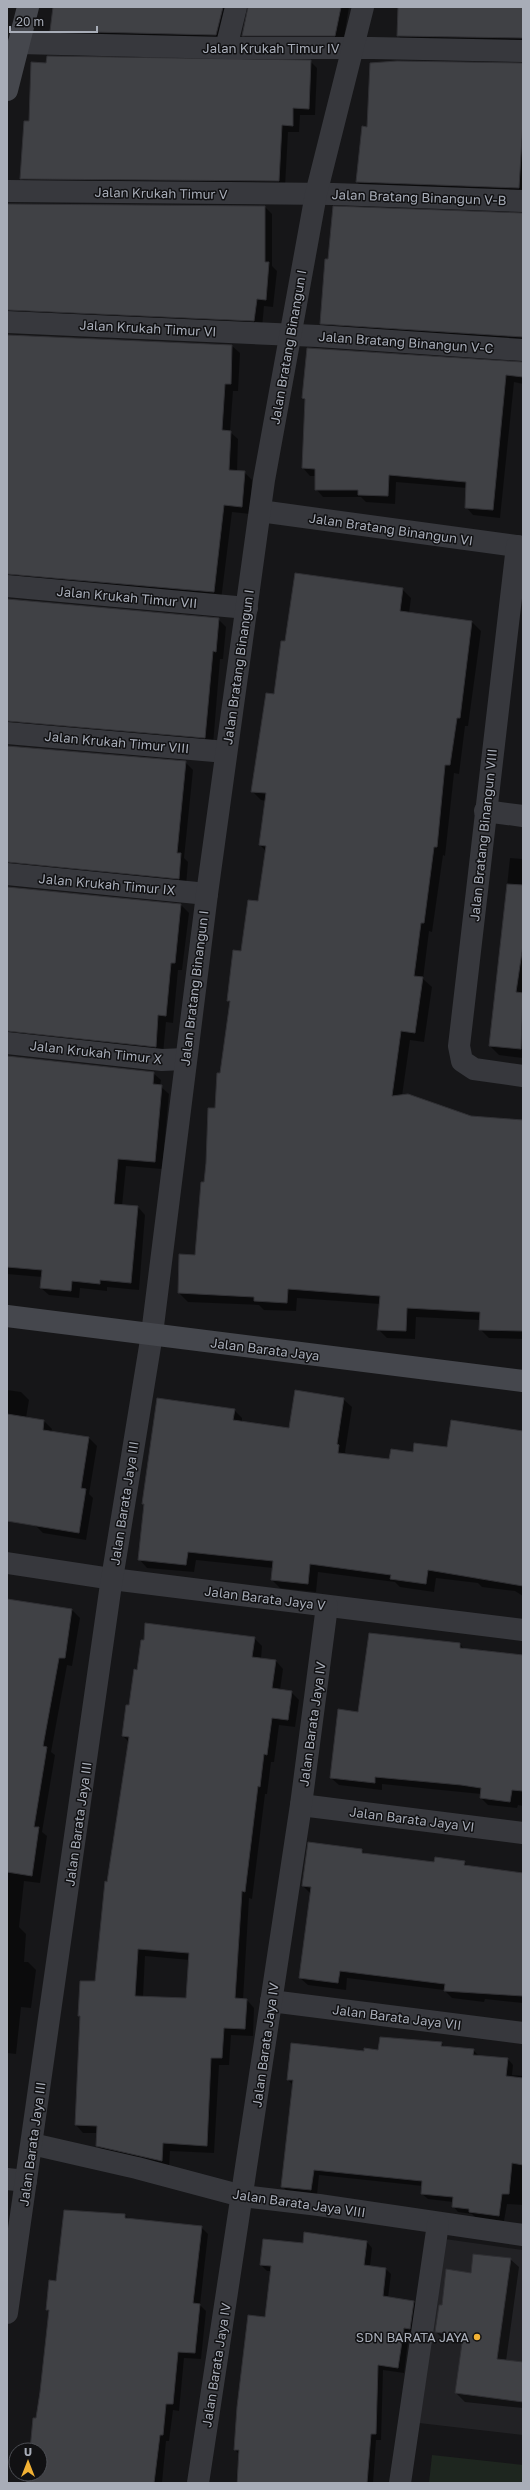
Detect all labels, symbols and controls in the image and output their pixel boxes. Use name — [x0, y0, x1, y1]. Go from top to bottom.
scale bar — [10, 8, 97, 34]
text: 20 m — [16, 14, 44, 29]
street label: Jalan Krukah Timur IV — [202, 40, 340, 56]
street label: Jalan Krukah Timur V — [94, 184, 228, 202]
street label: Jalan Bratang Binangun V-B — [331, 186, 507, 208]
street label: Jalan Bratang Binangun I — [267, 268, 309, 426]
street label: Jalan Krukah Timur VI — [79, 316, 217, 340]
street label: Jalan Bratang Binangun V-C — [318, 328, 494, 356]
street label: Jalan Bratang Binangun VI — [308, 510, 474, 548]
street label: Jalan Krukah Timur VII — [56, 583, 198, 611]
street label: Jalan Bratang Binangun I — [219, 588, 257, 746]
street label: Jalan Krukah Timur VIII — [44, 728, 190, 756]
street label: Jalan Bratang Binangun VIII — [466, 748, 500, 922]
street label: Jalan Krukah Timur IX — [38, 870, 176, 898]
street label: Jalan Bratang Binangun I — [177, 909, 211, 1067]
street label: Jalan Krukah Timur X — [29, 1037, 163, 1067]
street label: Jalan Barata Jaya — [210, 1334, 320, 1364]
street label: Jalan Barata Jaya III — [106, 1440, 142, 1566]
street label: Jalan Barata Jaya V — [204, 1583, 327, 1613]
street label: Jalan Barata Jaya IV — [295, 1660, 329, 1787]
street label: Jalan Barata Jaya III — [61, 1761, 95, 1887]
street label: Jalan Barata Jaya VI — [349, 1803, 475, 1835]
street label: Jalan Barata Jaya IV — [248, 1981, 282, 2108]
street label: Jalan Barata Jaya VII — [332, 2001, 462, 2033]
street label: Jalan Barata Jaya III — [15, 2081, 49, 2207]
street label: Jalan Barata Jaya VIII — [232, 2186, 366, 2220]
street label: Jalan Barata Jaya IV — [198, 2301, 234, 2428]
place label: SDN BARATA JAYA — [356, 2329, 469, 2345]
marker: SDN BARATA JAYA — [472, 2332, 482, 2342]
north arrow — [8, 2442, 48, 2482]
text: U — [24, 2445, 32, 2458]

